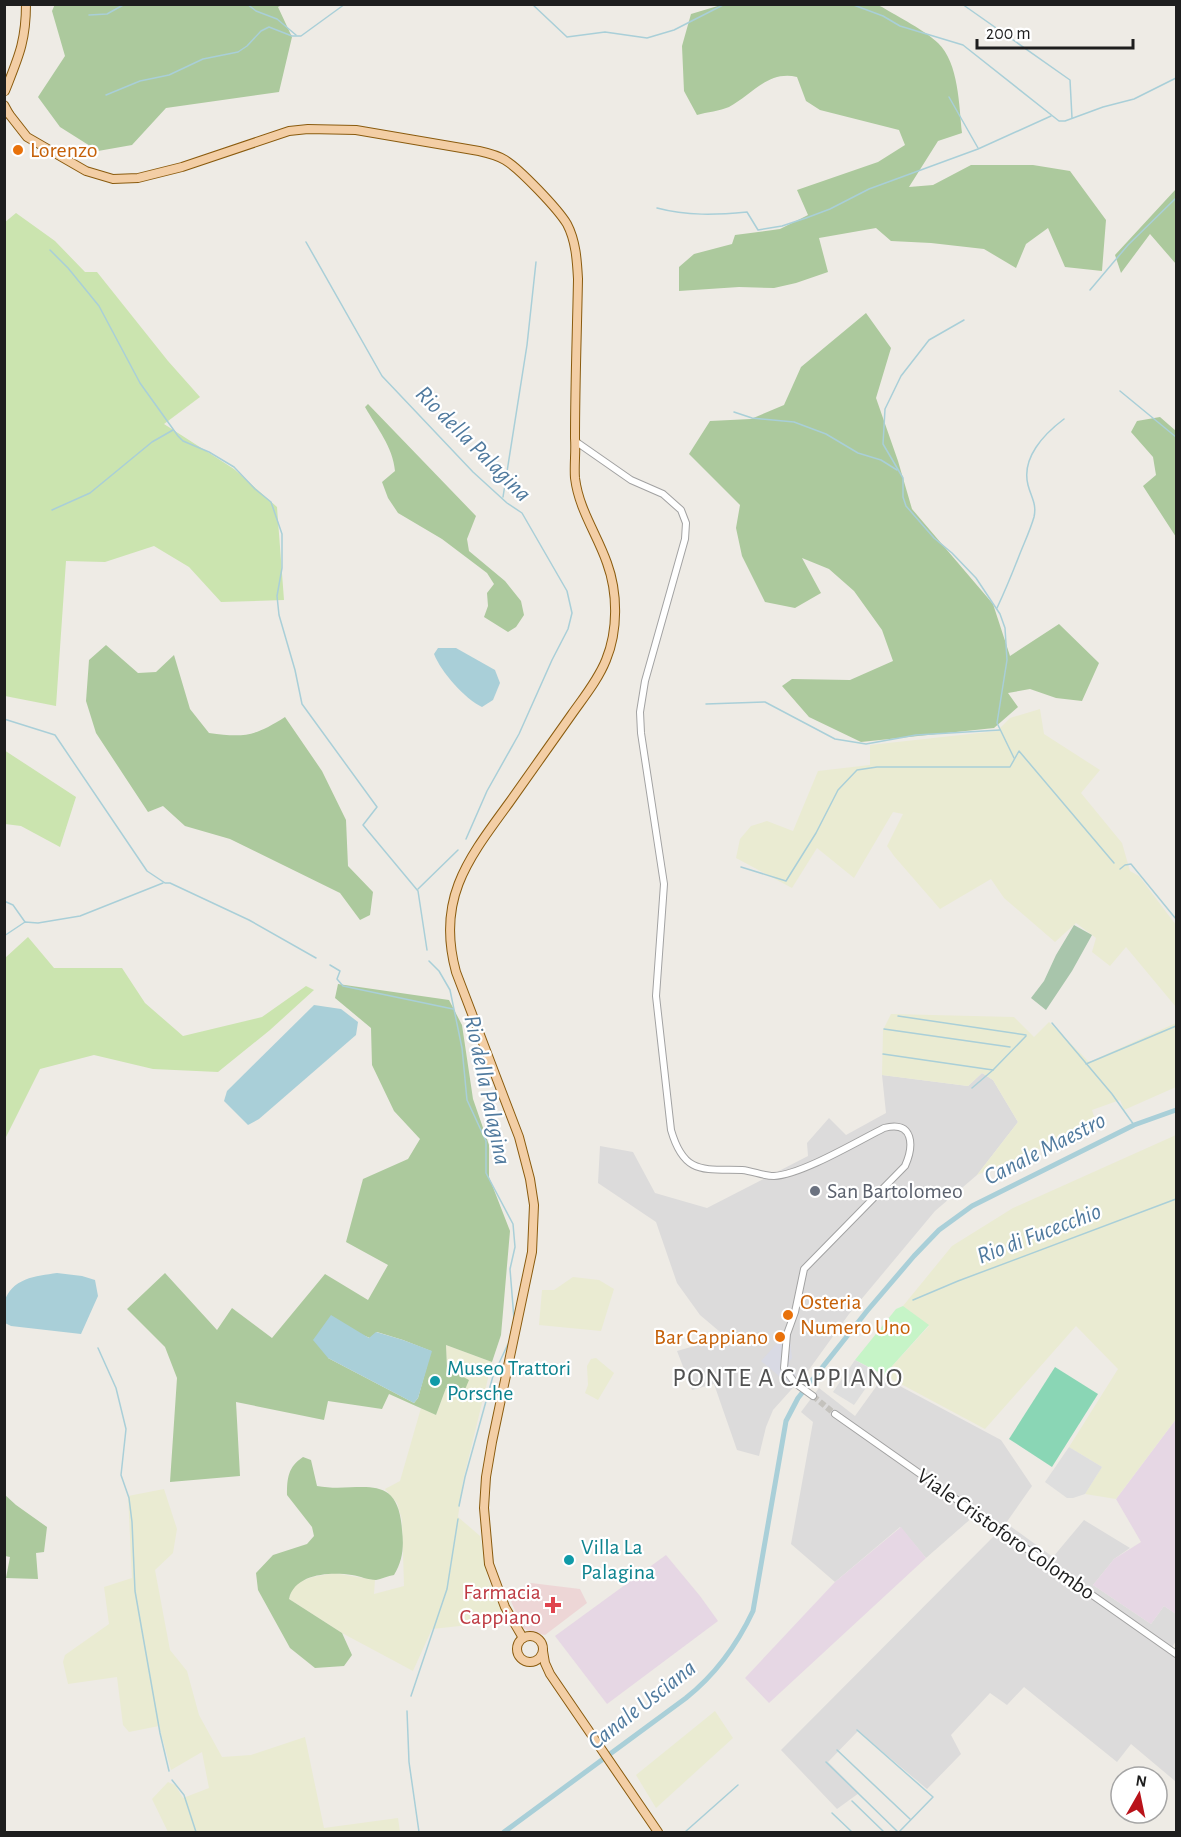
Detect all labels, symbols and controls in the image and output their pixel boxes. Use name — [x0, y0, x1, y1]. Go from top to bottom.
scale bar — [977, 12, 1133, 50]
text: 200 m — [986, 25, 1031, 43]
place label: Lorenzo — [30, 139, 98, 161]
marker: Lorenzo — [11, 143, 25, 157]
water label: Rio della Palagina — [411, 382, 535, 506]
water label: Rio della Palagina — [459, 1013, 515, 1167]
water label: Canale Maestro — [980, 1108, 1110, 1190]
place label: San Bartolomeo — [827, 1180, 963, 1202]
marker: San Bartolomeo — [808, 1184, 822, 1198]
water label: Rio di Fucecchio — [974, 1199, 1105, 1269]
place label: Osteria Numero Uno — [800, 1291, 911, 1338]
marker: Osteria Numero Uno — [781, 1308, 795, 1322]
place label: Bar Cappiano — [654, 1326, 768, 1348]
marker: Bar Cappiano — [773, 1330, 787, 1344]
place label: Museo Trattori Porsche — [447, 1357, 571, 1404]
district label: PONTE A CAPPIANO — [672, 1365, 904, 1391]
marker: Museo Trattori Porsche — [428, 1374, 442, 1388]
street label: Viale Cristoforo Colombo — [913, 1464, 1099, 1604]
place label: Villa La Palagina — [581, 1536, 655, 1583]
marker: Villa La Palagina — [562, 1553, 576, 1567]
place label: Farmacia Cappiano — [460, 1581, 541, 1628]
marker: Farmacia Cappiano — [546, 1598, 560, 1612]
water label: Canale Usciana — [583, 1656, 701, 1754]
north arrow — [1109, 1765, 1169, 1825]
text: N — [1134, 1772, 1148, 1790]

